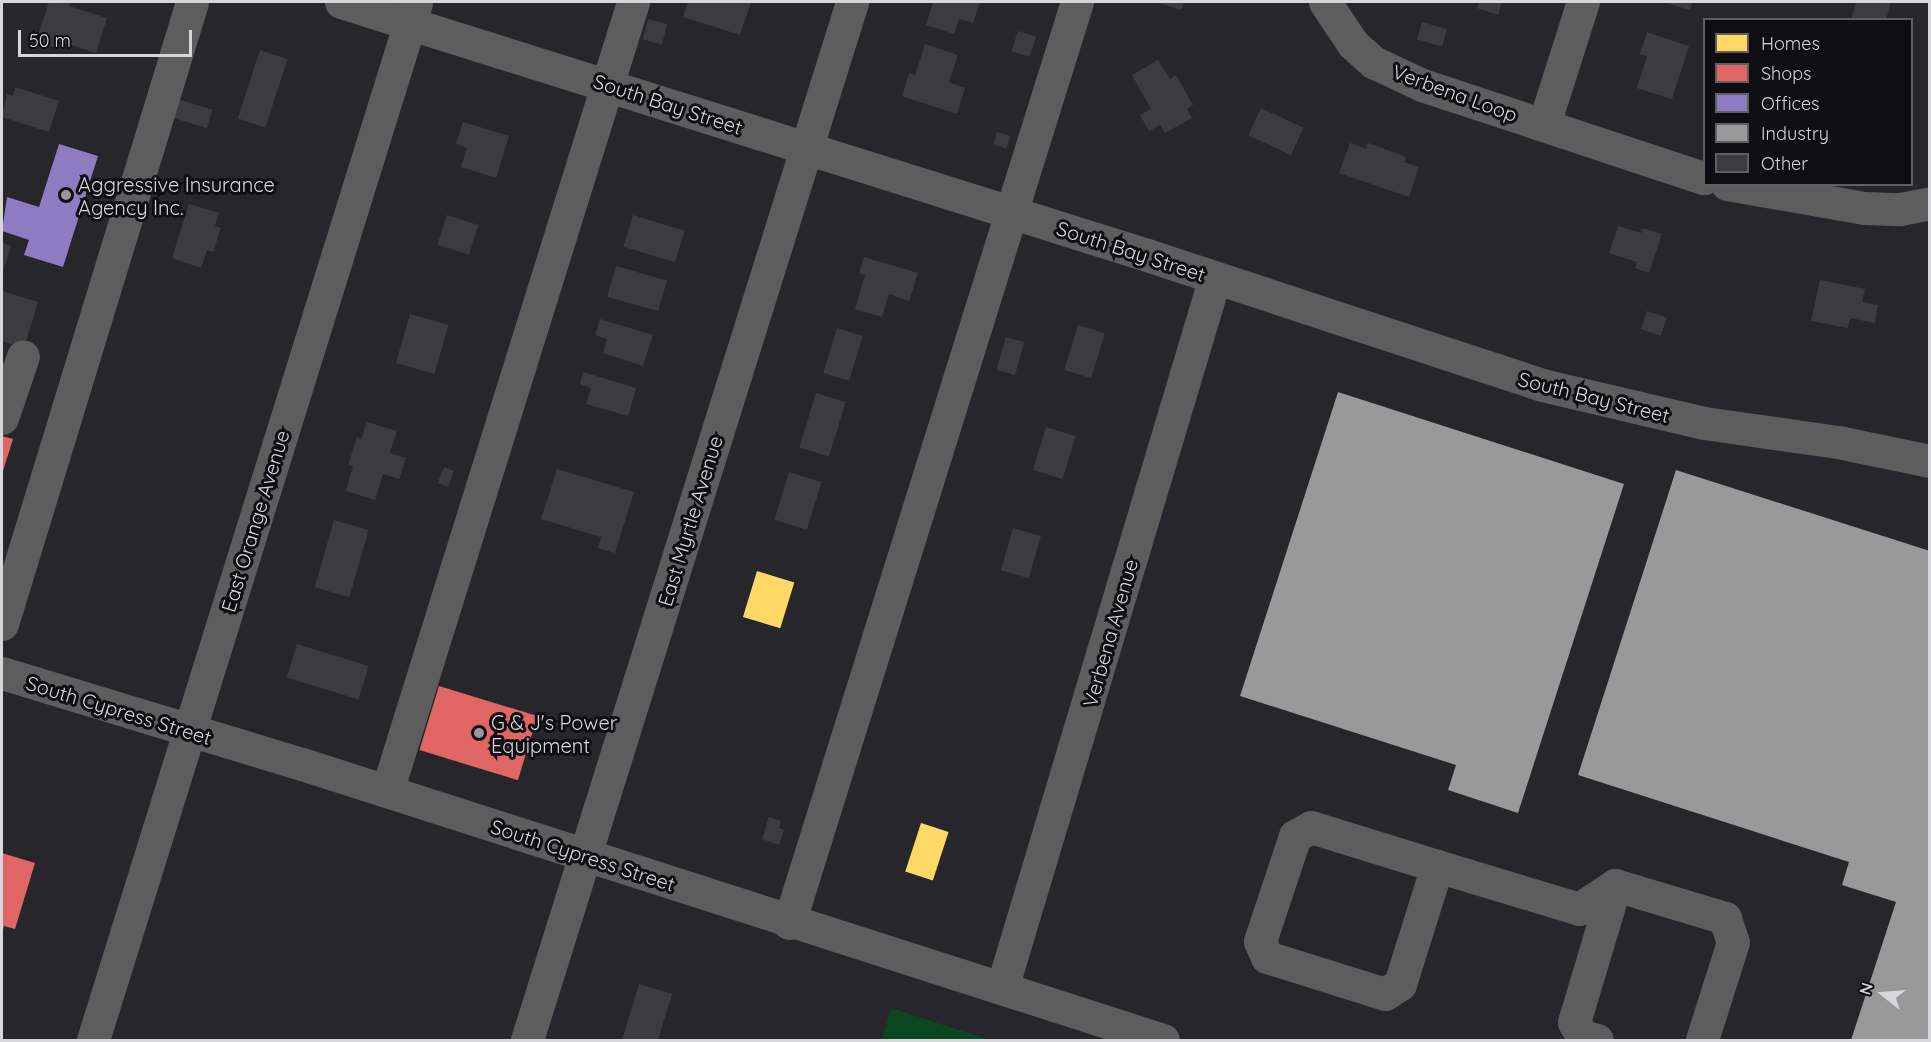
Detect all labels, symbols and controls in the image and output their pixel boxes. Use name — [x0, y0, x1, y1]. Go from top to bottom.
scale bar — [21, 18, 195, 56]
legend — [1703, 18, 1913, 186]
text: 50 m — [29, 29, 71, 52]
text: Homes — [1761, 32, 1820, 55]
street label: Verbena Loop — [1389, 59, 1521, 127]
text: Shops — [1761, 62, 1812, 85]
street label: South Bay Street — [591, 69, 745, 139]
text: Offices — [1761, 92, 1820, 115]
text: Industry — [1761, 122, 1829, 145]
text: Other — [1761, 152, 1808, 175]
place label: Aggressive Insurance Agency Inc. — [78, 172, 275, 219]
marker: Aggressive Insurance Agency Inc. — [59, 188, 73, 202]
street label: South Bay Street — [1054, 216, 1208, 286]
street label: South Bay Street — [1516, 367, 1672, 427]
street label: East Orange Avenue — [216, 427, 294, 615]
street label: East Myrtle Avenue — [653, 433, 727, 609]
street label: Verbena Avenue — [1077, 556, 1143, 710]
street label: South Cypress Street — [24, 670, 214, 750]
place label: G & J's Power Equipment — [491, 710, 617, 757]
marker: G & J's Power Equipment — [472, 726, 486, 740]
street label: South Cypress Street — [488, 814, 678, 896]
north arrow — [1853, 964, 1913, 1024]
text: N — [1855, 980, 1877, 997]

